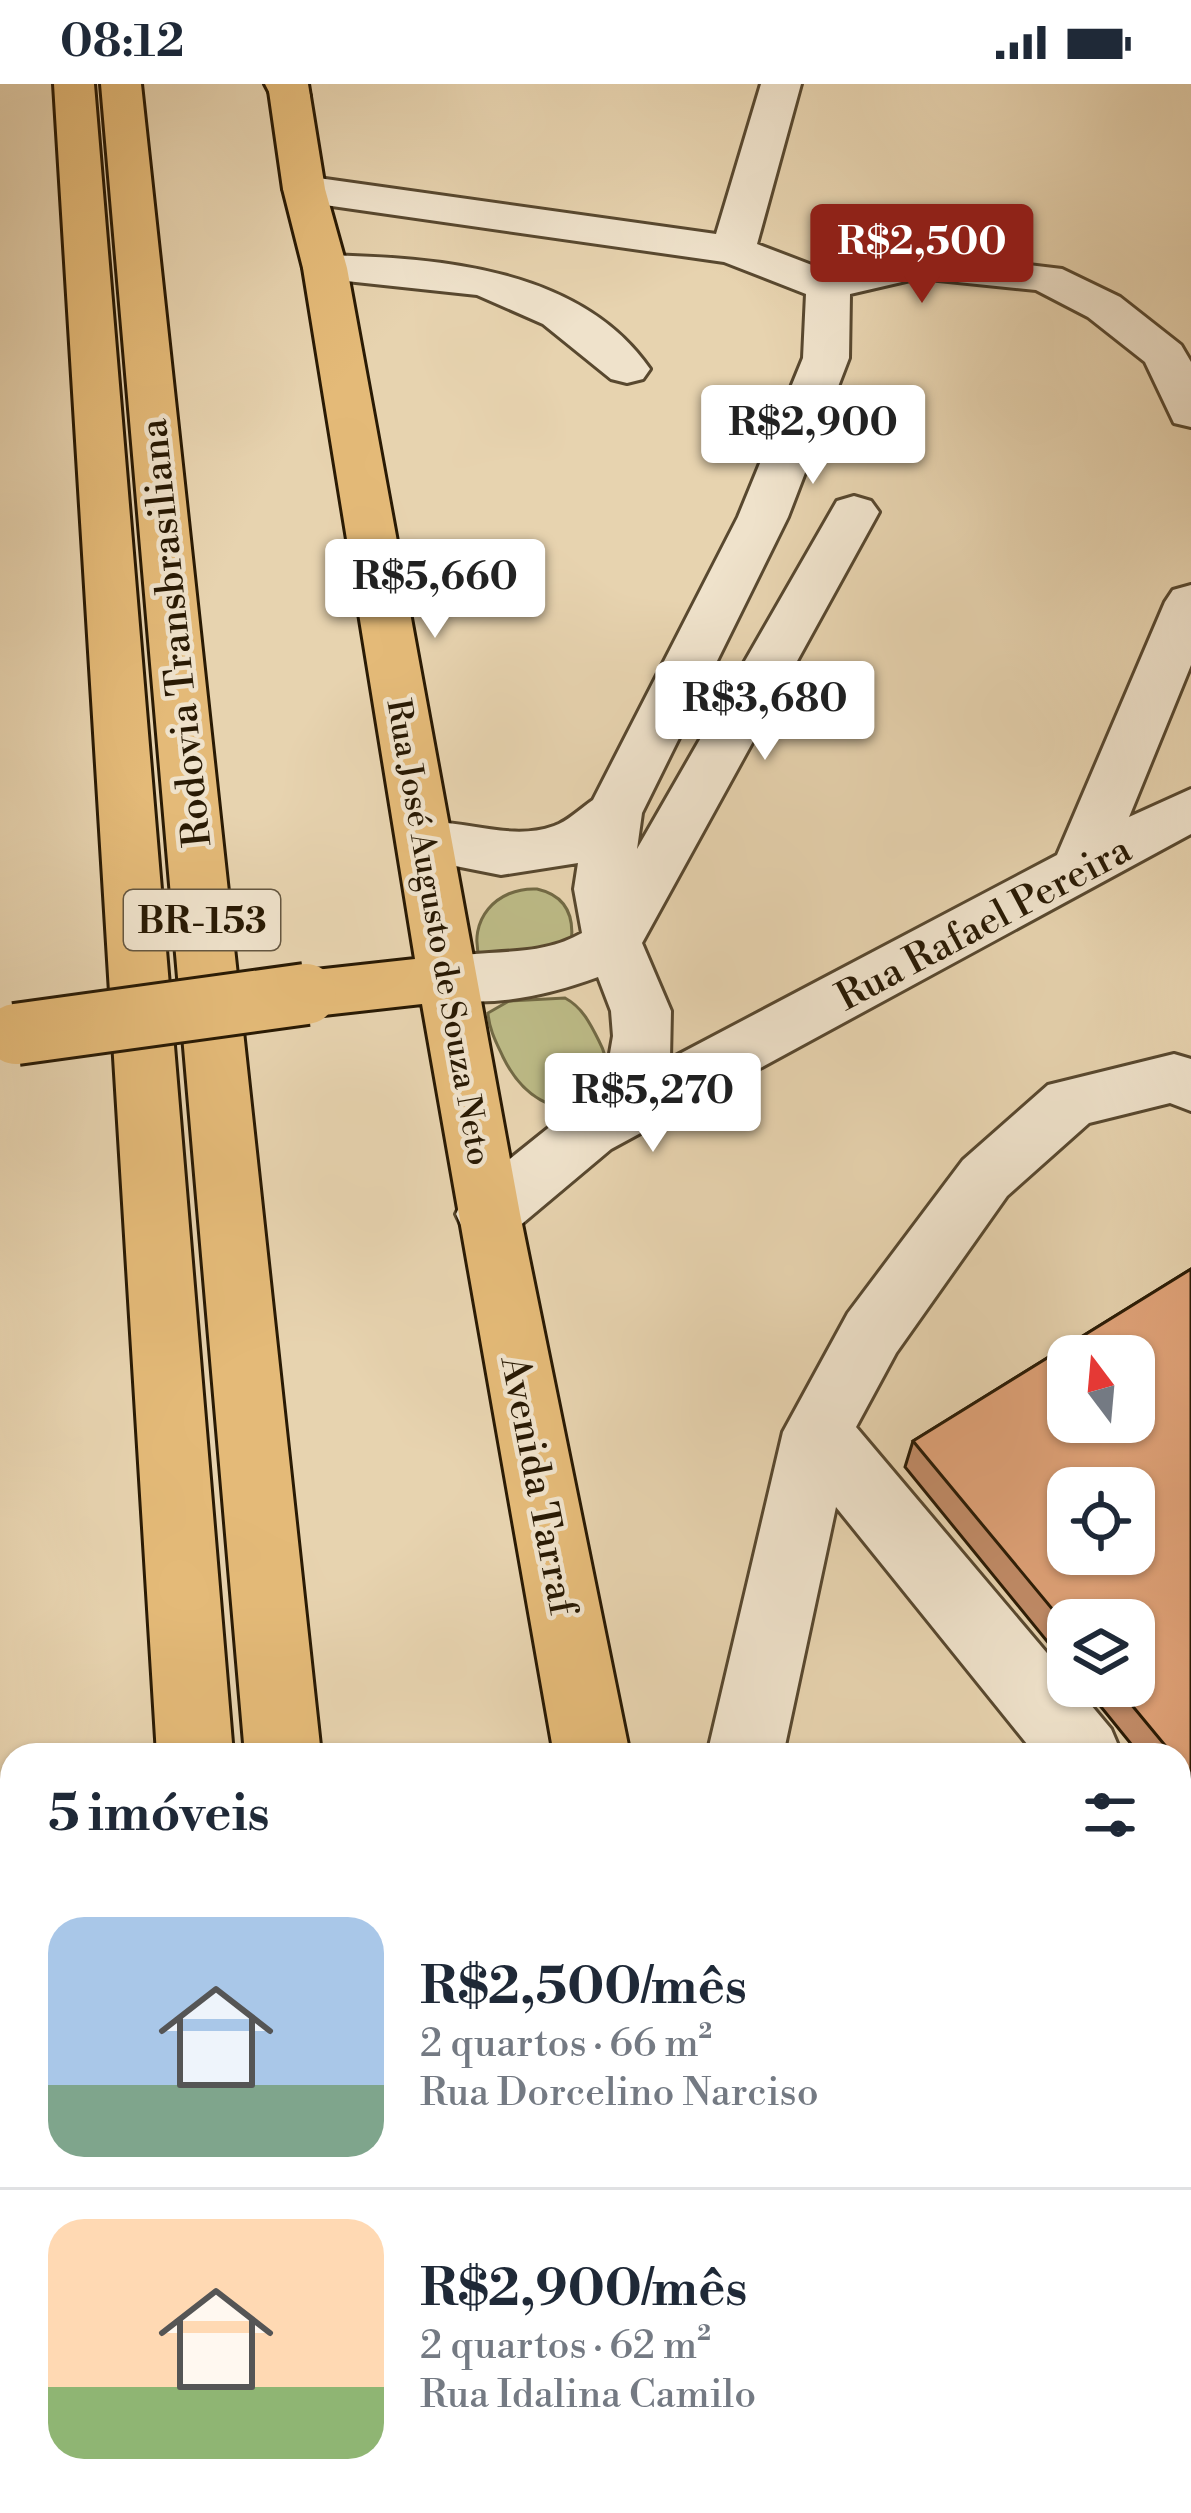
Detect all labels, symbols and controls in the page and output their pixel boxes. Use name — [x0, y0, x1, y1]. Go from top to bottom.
text: 08:12 — [60, 14, 184, 71]
pin: R$2,500 — [811, 204, 1033, 306]
text: R$2,500 — [837, 218, 1007, 267]
pin: R$2,900 — [702, 385, 924, 487]
text: R$2,900 — [728, 399, 898, 448]
street label: Rodovia Transbrasiliana — [130, 416, 223, 849]
pin: R$5,660 — [324, 539, 546, 641]
text: R$5,660 — [352, 553, 518, 602]
pin: R$3,680 — [654, 661, 876, 763]
text: R$3,680 — [682, 675, 848, 724]
street label: Rua José Augusto de Souza Neto — [376, 696, 499, 1169]
street label: Rua Rafael Pereira — [828, 826, 1140, 1023]
road number: BR-153 — [124, 890, 280, 950]
pin: R$5,270 — [542, 1053, 764, 1155]
text: R$5,270 — [572, 1067, 734, 1116]
north arrow — [1047, 1335, 1155, 1443]
map controls — [1047, 1335, 1155, 1707]
street label: Avenida Tarraf — [488, 1351, 587, 1621]
button: locate — [1047, 1467, 1155, 1575]
button: layers — [1047, 1599, 1155, 1707]
icon: filters — [1077, 1782, 1143, 1848]
text: 5 imóveis — [48, 1783, 270, 1847]
text: R$2,500/mês — [420, 1956, 747, 2020]
icon: home — [144, 1965, 288, 2109]
text: 2 quartos · 66 m² — [420, 2020, 712, 2069]
text: Rua Dorcelino Narciso — [420, 2069, 819, 2118]
text: R$2,900/mês — [420, 2258, 747, 2322]
icon: home — [144, 2267, 288, 2411]
text: 2 quartos · 62 m² — [420, 2322, 711, 2371]
text: Rua Idalina Camilo — [420, 2371, 756, 2420]

